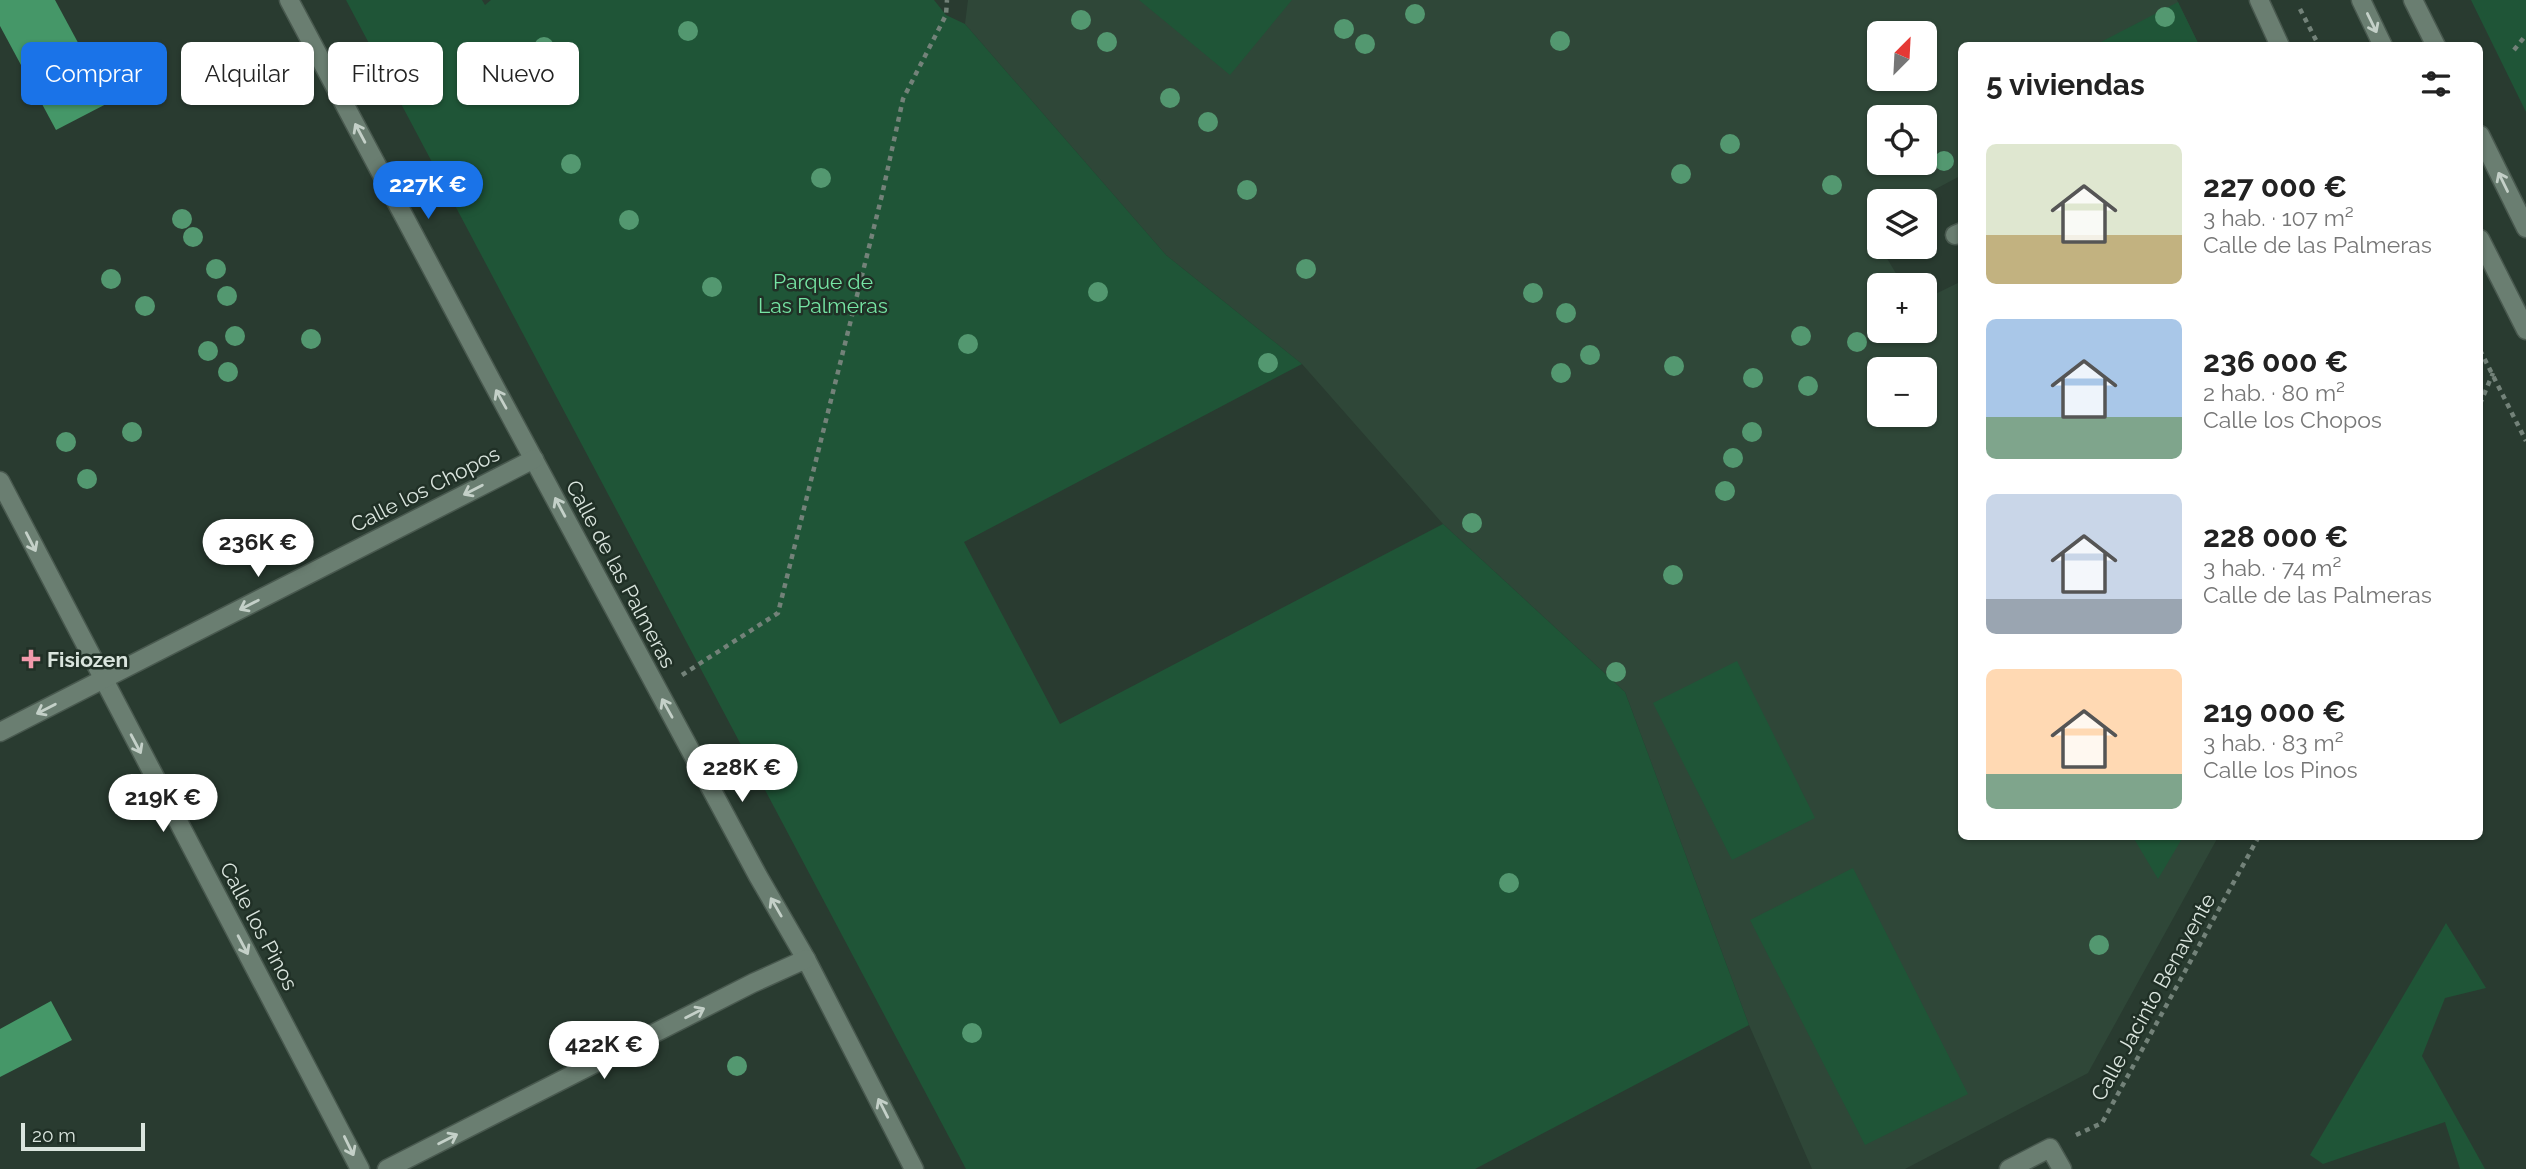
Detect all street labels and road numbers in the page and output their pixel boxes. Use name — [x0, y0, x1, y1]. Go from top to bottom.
street label: Calle los Chopos — [347, 441, 503, 537]
street label: Calle de las Palmeras — [561, 476, 681, 672]
street label: Calle los Pinos — [215, 858, 303, 994]
street label: Calle Jacinto Benavente — [2086, 889, 2220, 1105]

